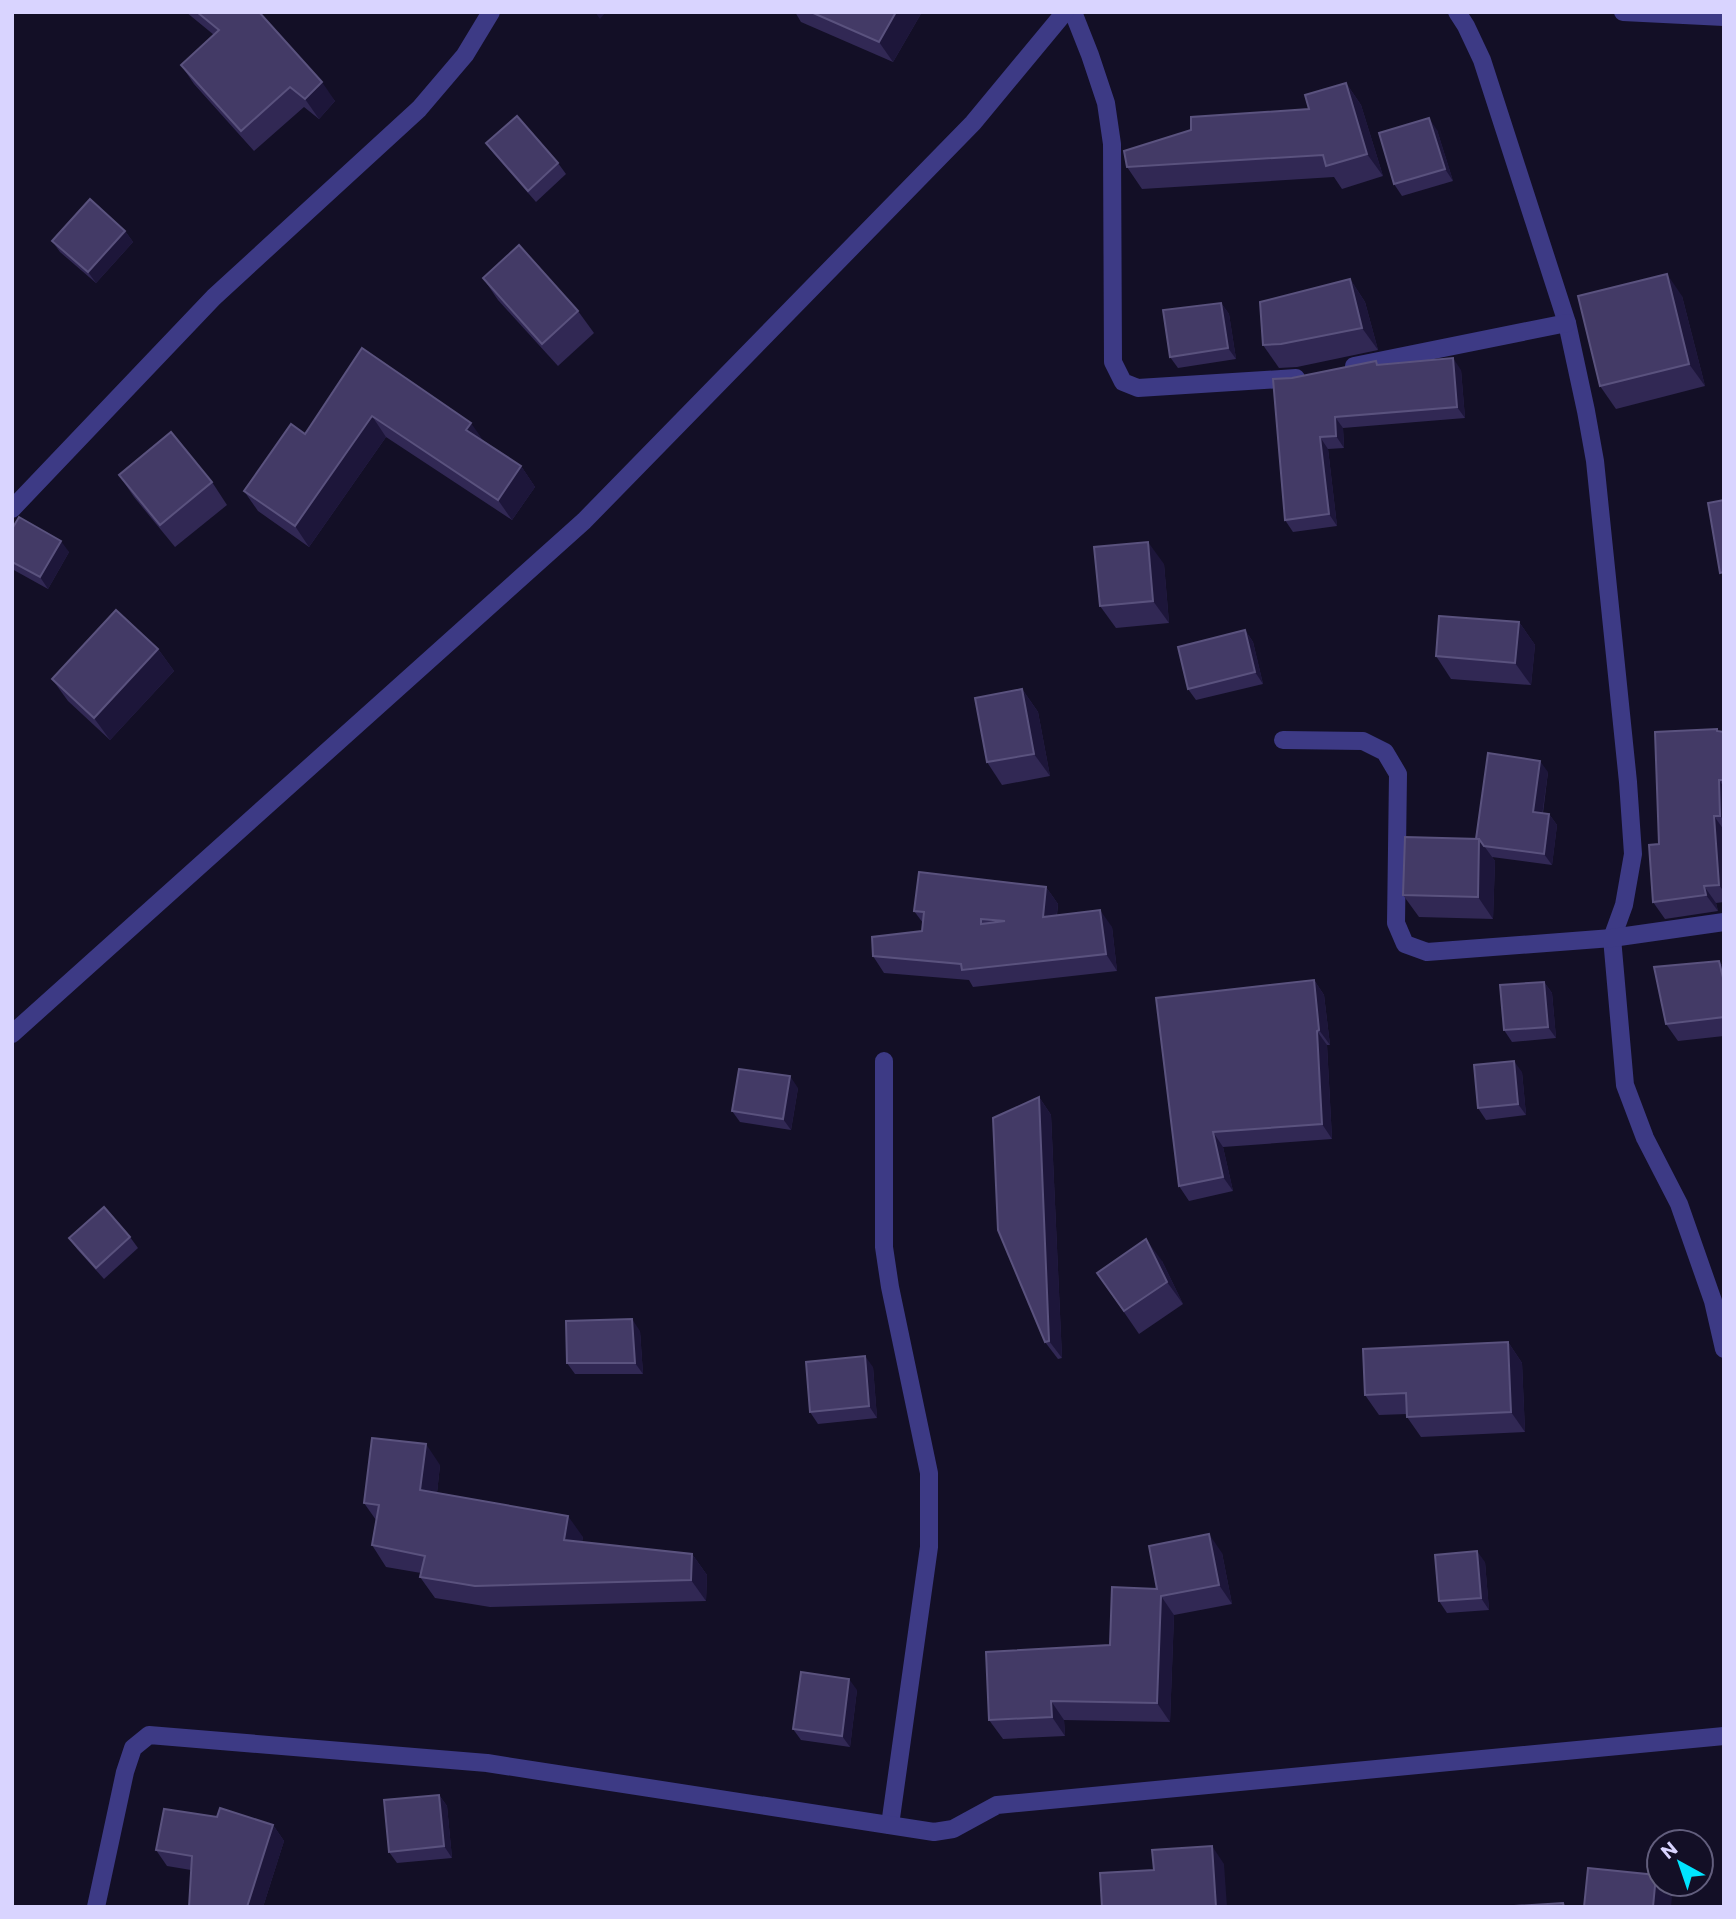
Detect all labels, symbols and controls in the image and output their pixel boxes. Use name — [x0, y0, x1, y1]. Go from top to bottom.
north arrow — [1645, 1828, 1715, 1898]
text: N — [1656, 1836, 1682, 1863]

